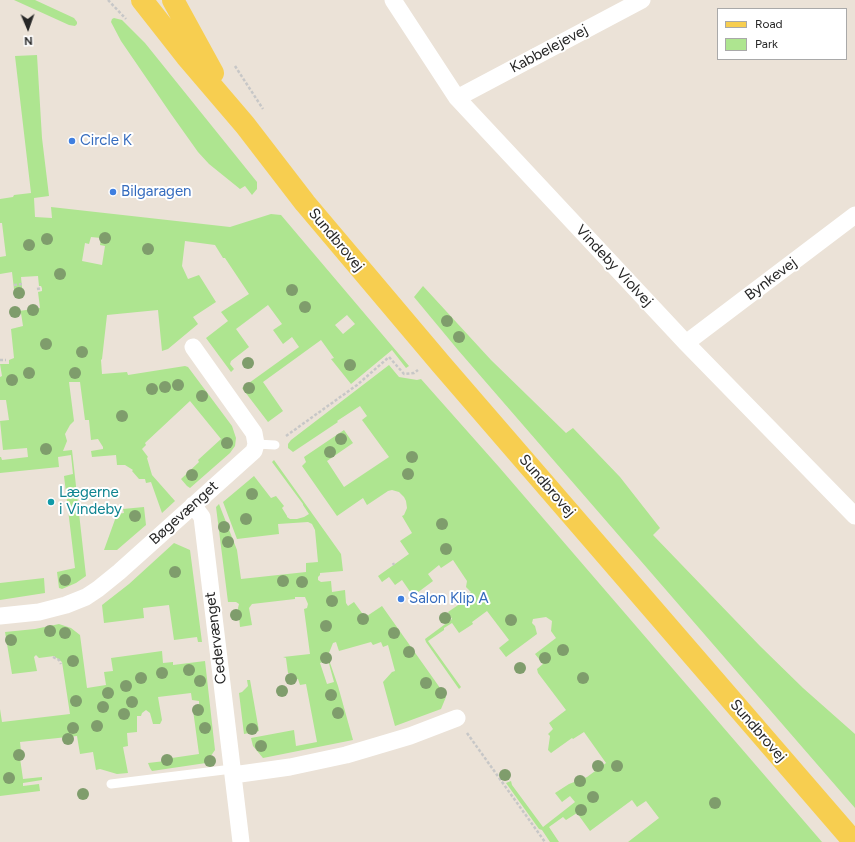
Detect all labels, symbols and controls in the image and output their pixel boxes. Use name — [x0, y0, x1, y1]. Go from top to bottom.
north arrow — [8, 8, 48, 48]
legend — [717, 8, 847, 60]
text: Road — [755, 17, 783, 31]
street label: Kabbelejevej — [507, 21, 591, 77]
text: N — [24, 34, 33, 47]
text: Park — [755, 37, 778, 51]
place label: Circle K — [80, 132, 132, 150]
marker: Circle K — [67, 136, 77, 146]
place label: Bilgaragen — [121, 183, 191, 201]
marker: Bilgaragen — [108, 187, 118, 197]
street label: Sundbrovej — [304, 205, 368, 275]
street label: Vindeby Violvej — [572, 221, 656, 311]
street label: Bynkevej — [741, 254, 801, 304]
street label: Sundbrovej — [515, 451, 579, 521]
street label: Bøgevænget — [146, 477, 222, 549]
place label: Lægerne i Vindeby — [59, 484, 122, 519]
marker: Lægerne i Vindeby — [46, 497, 56, 507]
place label: Salon Klip A — [409, 590, 489, 608]
street label: Cedervænget — [201, 591, 231, 685]
marker: Salon Klip A — [396, 594, 406, 604]
street label: Sundbrovej — [726, 696, 790, 766]

